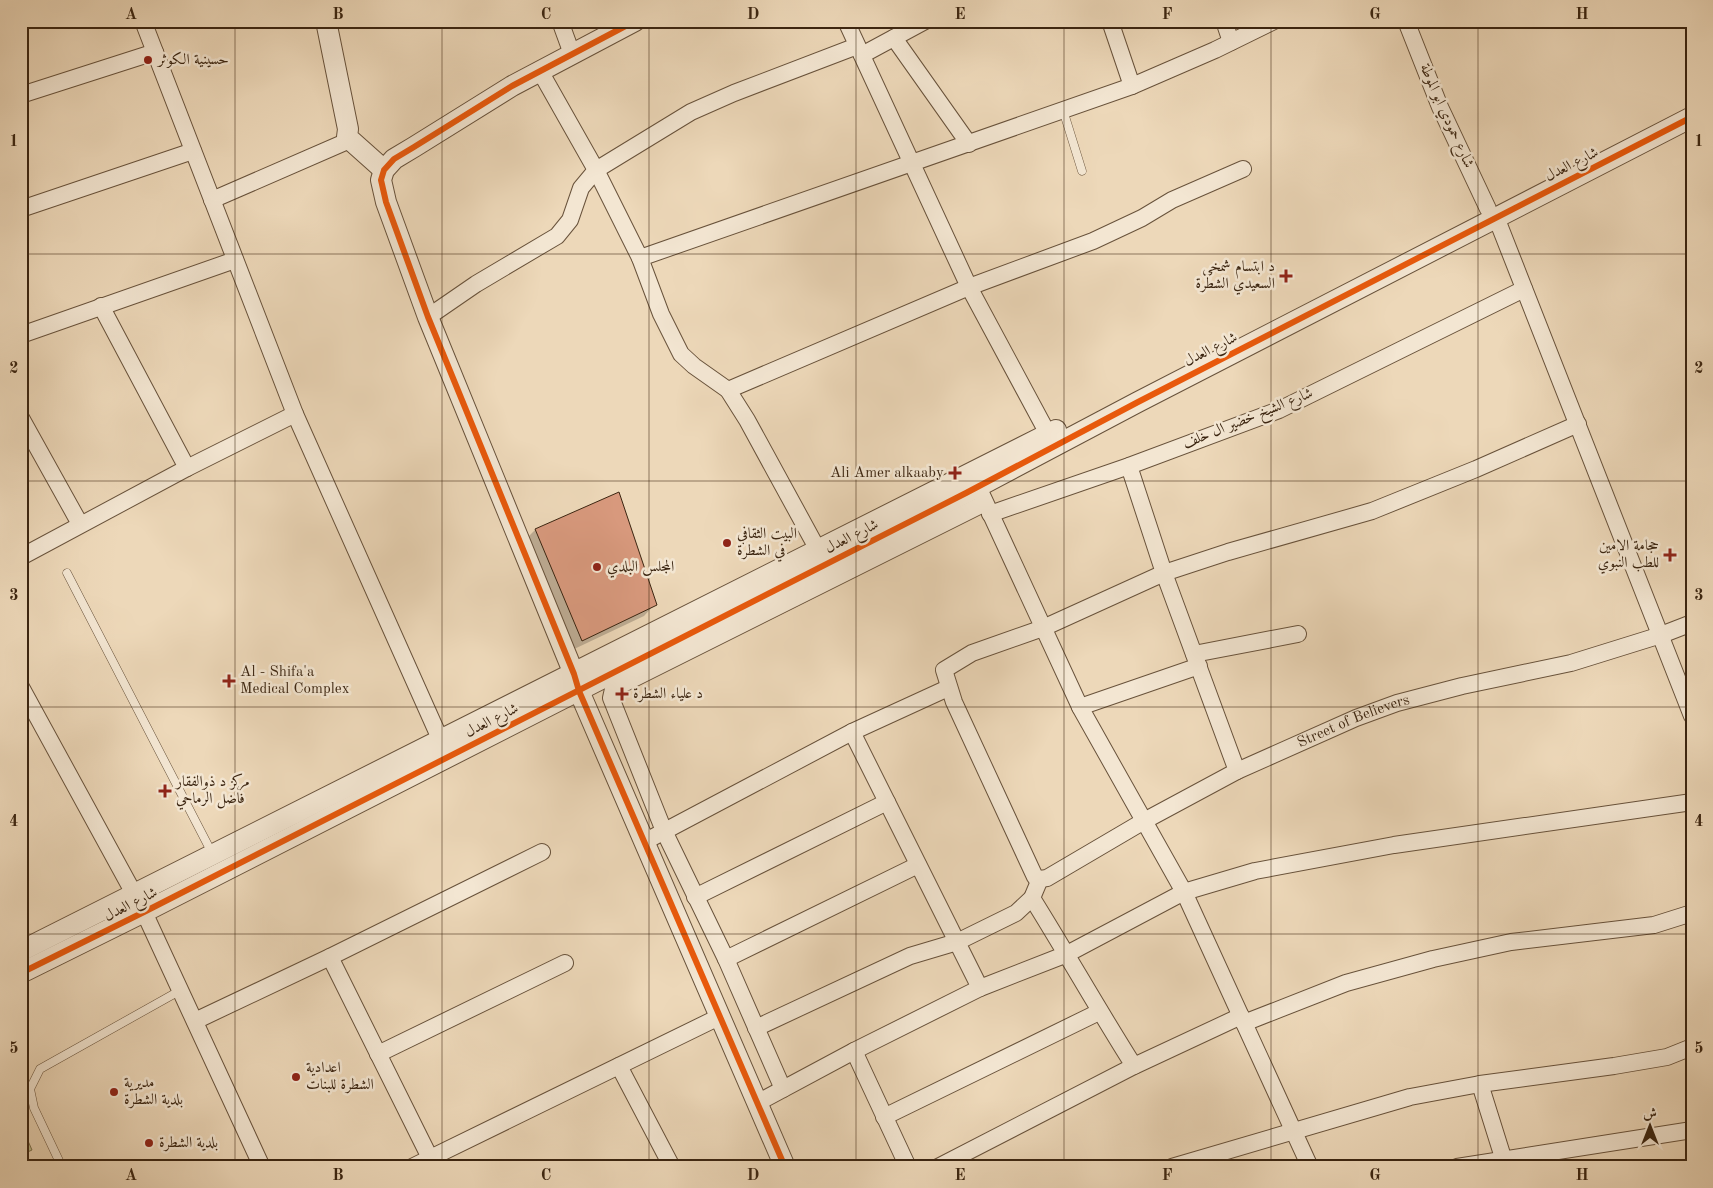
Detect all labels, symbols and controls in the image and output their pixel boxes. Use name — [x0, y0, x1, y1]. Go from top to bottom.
text: A — [125, 7, 137, 23]
text: B — [332, 7, 344, 23]
text: C — [541, 7, 551, 23]
text: D — [747, 7, 759, 23]
text: E — [954, 7, 966, 23]
text: F — [1162, 7, 1173, 23]
text: G — [1369, 7, 1381, 23]
text: H — [1575, 7, 1589, 23]
place label: حسينية الكوثر — [156, 51, 229, 68]
marker: حسينية الكوثر — [142, 54, 154, 66]
street label: شارع حمودي ابو الموطة — [1413, 62, 1476, 172]
text: 1 — [9, 134, 19, 150]
text: 1 — [1694, 134, 1704, 150]
street label: شارع العدل — [1543, 145, 1603, 188]
place label: د ابتسام شمخي السعيدي الشطرة — [1195, 260, 1275, 295]
marker: د ابتسام شمخي السعيدي الشطرة — [1279, 269, 1293, 283]
street label: شارع العدل — [1182, 330, 1242, 373]
text: 2 — [9, 361, 19, 377]
text: 2 — [1694, 361, 1704, 377]
street label: شارع الشيخ خضير ال خلف — [1181, 386, 1317, 457]
place label: Ali Amer alkaaby — [830, 466, 944, 481]
marker: Ali Amer alkaaby — [948, 466, 962, 480]
street label: شارع العدل — [823, 517, 883, 560]
place label: البيت الثقافي في الشطرة — [737, 526, 797, 562]
marker: البيت الثقافي في الشطرة — [721, 537, 733, 549]
place label: حجامة الامين للطب النبوي — [1598, 539, 1659, 574]
marker: حجامة الامين للطب النبوي — [1663, 548, 1677, 562]
place label: المجلس البلدي — [607, 559, 674, 578]
marker: المجلس البلدي — [591, 561, 603, 573]
text: 3 — [9, 588, 19, 604]
text: 3 — [1694, 588, 1704, 604]
place label: Al - Shifa'a Medical Complex — [240, 665, 350, 697]
marker: Al - Shifa'a Medical Complex — [222, 674, 236, 688]
marker: د علياء الشطرة — [615, 687, 629, 701]
place label: د علياء الشطرة — [633, 687, 703, 703]
street label: Street of Believers — [1295, 693, 1411, 751]
street label: شارع العدل — [463, 701, 523, 744]
place label: مركز د ذوالفقار فاضل الرماحي — [174, 773, 250, 810]
marker: مركز د ذوالفقار فاضل الرماحي — [158, 784, 172, 798]
text: 4 — [9, 814, 19, 830]
text: 4 — [1694, 814, 1704, 830]
street label: شارع العدل — [102, 885, 162, 928]
text: 5 — [9, 1041, 19, 1057]
text: 5 — [1694, 1041, 1704, 1057]
place label: اعدادية الشطرة للبنات — [306, 1061, 374, 1094]
marker: اعدادية الشطرة للبنات — [290, 1071, 302, 1083]
place label: مديرية بلدية الشطرة — [124, 1076, 183, 1109]
marker: مديرية بلدية الشطرة — [108, 1086, 120, 1098]
north arrow — [1626, 1100, 1676, 1150]
text: ش — [1643, 1107, 1657, 1121]
place label: بلدية الشطرة — [159, 1136, 218, 1152]
marker: بلدية الشطرة — [143, 1137, 155, 1149]
text: A — [125, 1168, 137, 1184]
text: B — [332, 1168, 344, 1184]
text: C — [541, 1168, 551, 1184]
text: D — [747, 1168, 759, 1184]
text: E — [954, 1168, 966, 1184]
text: F — [1162, 1168, 1173, 1184]
text: G — [1369, 1168, 1381, 1184]
text: H — [1575, 1168, 1589, 1184]

